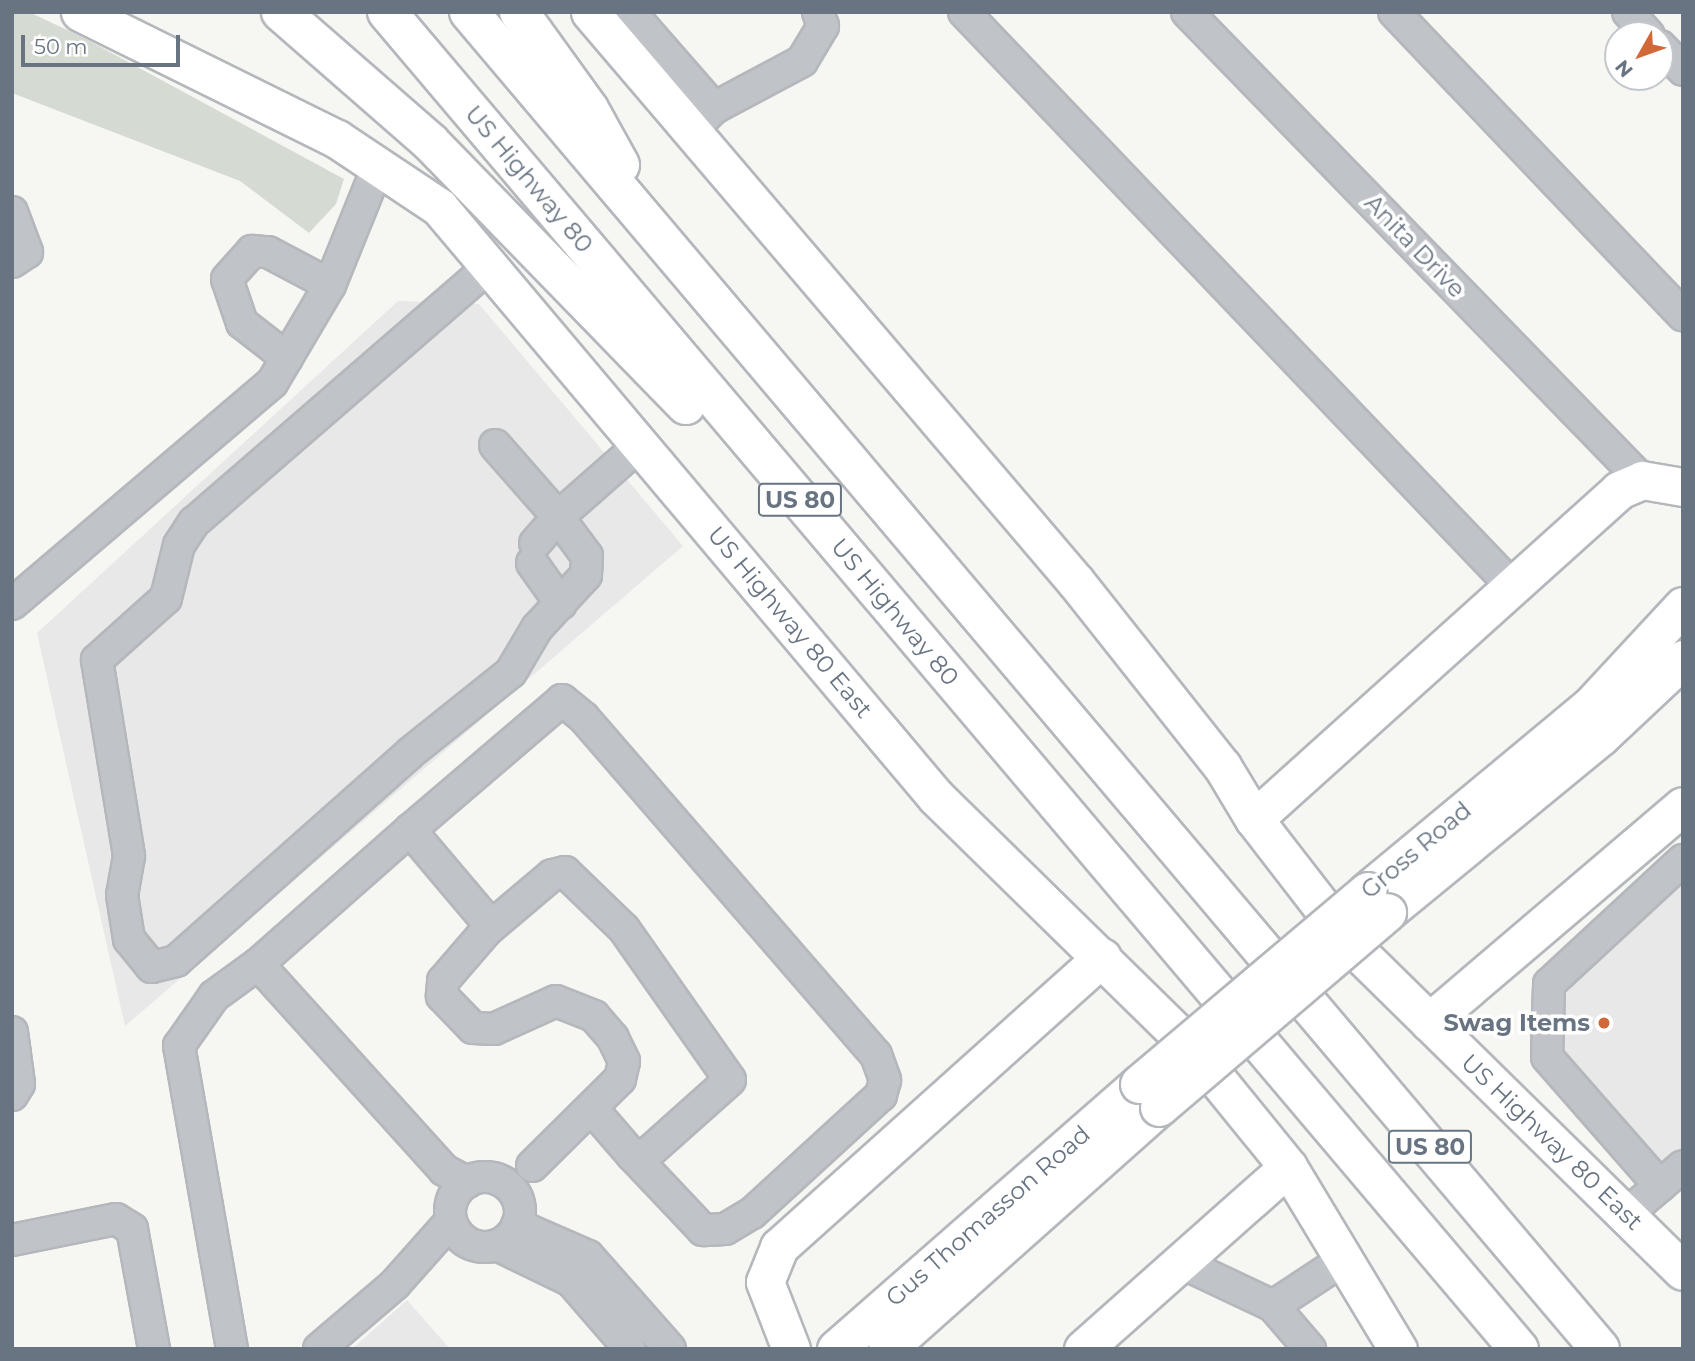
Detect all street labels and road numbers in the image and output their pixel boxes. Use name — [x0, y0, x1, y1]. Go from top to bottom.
street label: US Highway 80 — [459, 100, 599, 258]
street label: Anita Drive — [1359, 188, 1471, 304]
road number: US 80 — [756, 480, 844, 520]
street label: US Highway 80 East — [701, 520, 879, 724]
street label: US Highway 80 — [825, 533, 965, 691]
street label: Gross Road — [1355, 795, 1477, 905]
street label: US Highway 80 East — [1455, 1048, 1649, 1236]
street label: Gus Thomasson Road — [880, 1119, 1096, 1313]
road number: US 80 — [1386, 1128, 1474, 1166]

